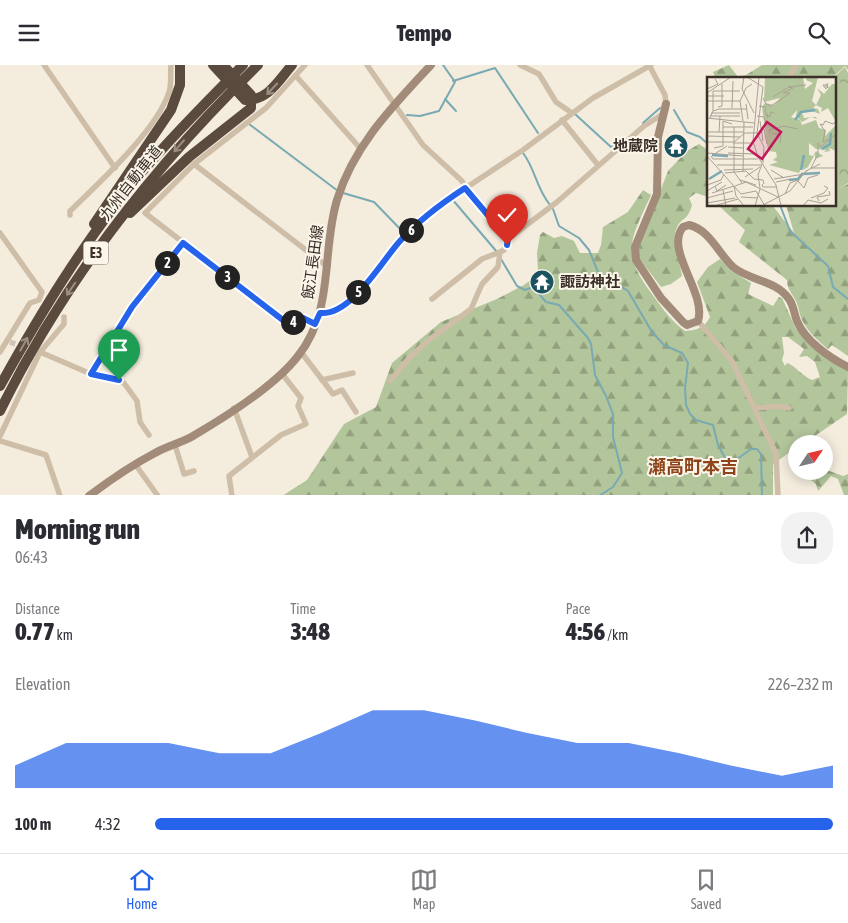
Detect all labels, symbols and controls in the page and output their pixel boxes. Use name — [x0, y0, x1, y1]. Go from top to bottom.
icon: menu — [15, 19, 43, 47]
icon: search — [805, 19, 833, 47]
text: Tempo — [397, 20, 451, 46]
inset map — [707, 77, 836, 206]
one-way arrow — [266, 82, 278, 95]
temple icon: 地蔵院 — [663, 133, 689, 159]
place label: 地蔵院 — [613, 137, 658, 154]
one-way arrow — [174, 139, 185, 152]
street label: 九州自動車道 — [96, 142, 165, 223]
pin — [486, 194, 528, 245]
icon: check — [493, 201, 521, 229]
pin: 6 — [398, 217, 424, 243]
text: 6 — [408, 222, 415, 238]
street label: 飯江長田線 — [299, 224, 326, 300]
road number: E3 — [84, 242, 108, 265]
pin: 2 — [154, 251, 180, 275]
text: 2 — [164, 255, 171, 271]
pin: 3 — [214, 265, 240, 289]
text: 3 — [224, 269, 231, 285]
temple icon: 諏訪神社 — [529, 269, 555, 295]
place label: 諏訪神社 — [560, 273, 620, 290]
pin: 5 — [346, 279, 370, 305]
one-way arrow — [66, 282, 76, 296]
text: 5 — [355, 284, 362, 300]
pin: 4 — [280, 309, 306, 335]
text: 4 — [290, 314, 297, 330]
pin — [98, 329, 140, 380]
one-way arrow — [19, 336, 29, 351]
icon: arrive — [105, 336, 133, 364]
north arrow — [788, 435, 832, 480]
map controls — [788, 435, 833, 480]
district label: 瀬高町本吉 — [648, 456, 738, 477]
button: share — [781, 512, 833, 564]
text: Morning run — [15, 513, 140, 545]
text: 06:43 — [15, 548, 48, 566]
text: Distance — [15, 601, 60, 617]
text: Time — [290, 601, 316, 617]
text: Pace — [566, 601, 590, 617]
text: 0.77 — [15, 617, 55, 645]
text: 3:48 — [290, 617, 330, 645]
text: 4:56 — [566, 617, 605, 645]
text: km — [55, 627, 73, 643]
text: /km — [605, 627, 628, 643]
text: Elevation — [15, 675, 70, 693]
text: 226–232 m — [768, 675, 833, 693]
text: 100 m — [15, 815, 51, 833]
text: 4:32 — [95, 815, 120, 833]
tab: Home — [126, 866, 157, 912]
tab: Map — [410, 866, 438, 912]
tab: Saved — [691, 866, 722, 912]

